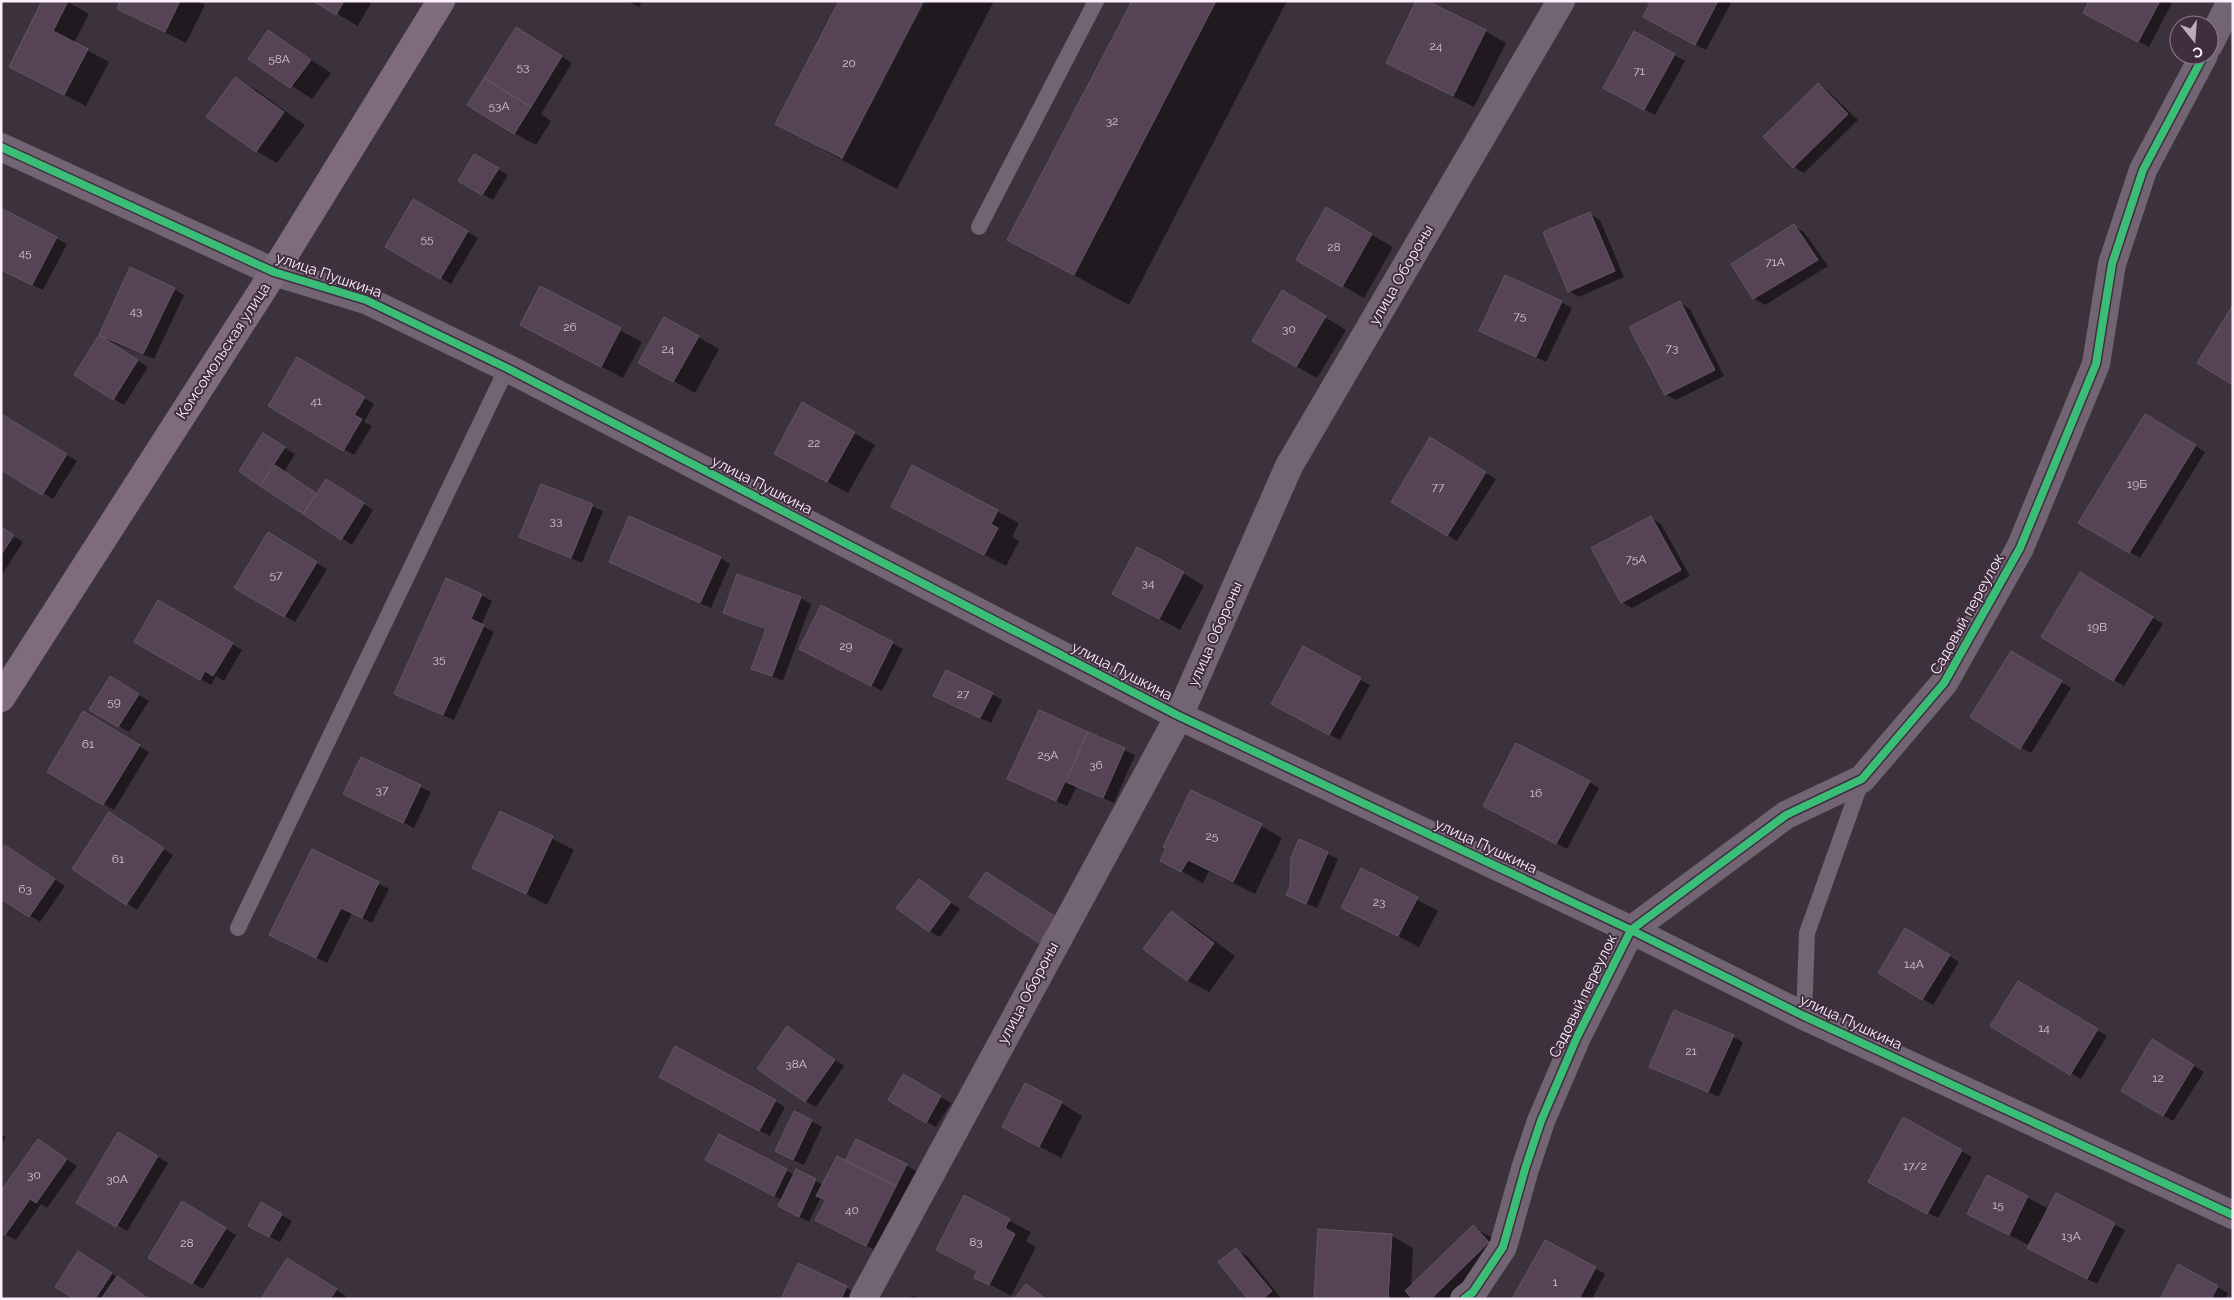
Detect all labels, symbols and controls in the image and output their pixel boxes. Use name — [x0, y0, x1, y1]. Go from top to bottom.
north arrow — [2169, 15, 2219, 65]
house number: 24 — [1430, 39, 1443, 53]
text: С — [2190, 43, 2205, 62]
house number: 58А — [268, 52, 290, 66]
house number: 20 — [842, 56, 856, 70]
house number: 53 — [517, 60, 529, 74]
house number: 71 — [1633, 64, 1645, 78]
house number: 53А — [488, 99, 510, 113]
house number: 32 — [1106, 114, 1118, 128]
street label: улица Обороны — [1365, 222, 1437, 328]
house number: 55 — [420, 232, 434, 246]
house number: 28 — [1327, 240, 1341, 254]
house number: 45 — [18, 246, 32, 260]
street label: улица Пушкина — [274, 248, 384, 302]
house number: 71А — [1765, 255, 1785, 269]
street label: Комсомольская улица — [172, 280, 274, 422]
house number: 43 — [130, 304, 142, 318]
house number: 75 — [1514, 309, 1527, 323]
house number: 26 — [563, 320, 577, 334]
house number: 30 — [1282, 322, 1296, 336]
house number: 73 — [1666, 341, 1678, 355]
house number: 24 — [662, 342, 675, 356]
house number: 41 — [310, 394, 322, 408]
house number: 22 — [808, 436, 820, 450]
street label: улица Пушкина — [709, 452, 815, 518]
house number: 19Б — [2127, 477, 2147, 491]
house number: 77 — [1432, 480, 1445, 494]
house number: 33 — [550, 514, 562, 528]
street label: Садовый переулок — [1926, 550, 2008, 678]
house number: 75А — [1626, 552, 1646, 566]
house number: 57 — [270, 568, 283, 582]
house number: 34 — [1142, 576, 1155, 590]
street label: улица Обороны — [1184, 579, 1246, 689]
house number: 19В — [2087, 620, 2107, 634]
street label: улица Пушкина — [1069, 638, 1175, 704]
house number: 29 — [839, 639, 853, 653]
house number: 35 — [433, 652, 446, 666]
house number: 27 — [957, 687, 970, 701]
house number: 59 — [107, 695, 121, 709]
house number: 61 — [82, 737, 94, 751]
house number: 25А — [1038, 748, 1058, 762]
house number: 36 — [1089, 758, 1103, 772]
house number: 37 — [376, 783, 389, 797]
house number: 16 — [1530, 786, 1542, 800]
street label: улица Пушкина — [1432, 814, 1540, 878]
house number: 25 — [1206, 829, 1219, 843]
house number: 61 — [112, 852, 124, 866]
house number: 63 — [18, 882, 32, 896]
house number: 23 — [1373, 895, 1385, 909]
street label: Садовый переулок — [1545, 931, 1621, 1061]
street label: улица Обороны — [994, 939, 1062, 1047]
house number: 14А — [1904, 957, 1924, 971]
street label: улица Пушкина — [1797, 990, 1905, 1054]
house number: 14 — [2038, 1021, 2050, 1035]
house number: 21 — [1685, 1044, 1697, 1058]
house number: 38А — [785, 1057, 807, 1071]
house number: 12 — [2152, 1071, 2164, 1085]
house number: 17/2 — [1903, 1159, 1927, 1173]
house number: 30 — [27, 1168, 41, 1182]
house number: 30А — [106, 1172, 128, 1186]
house number: 15 — [1992, 1198, 2004, 1212]
house number: 40 — [845, 1203, 859, 1217]
house number: 13А — [2061, 1229, 2081, 1243]
house number: 83 — [969, 1235, 983, 1249]
house number: 28 — [180, 1236, 194, 1250]
house number: 1 — [1552, 1275, 1558, 1289]

